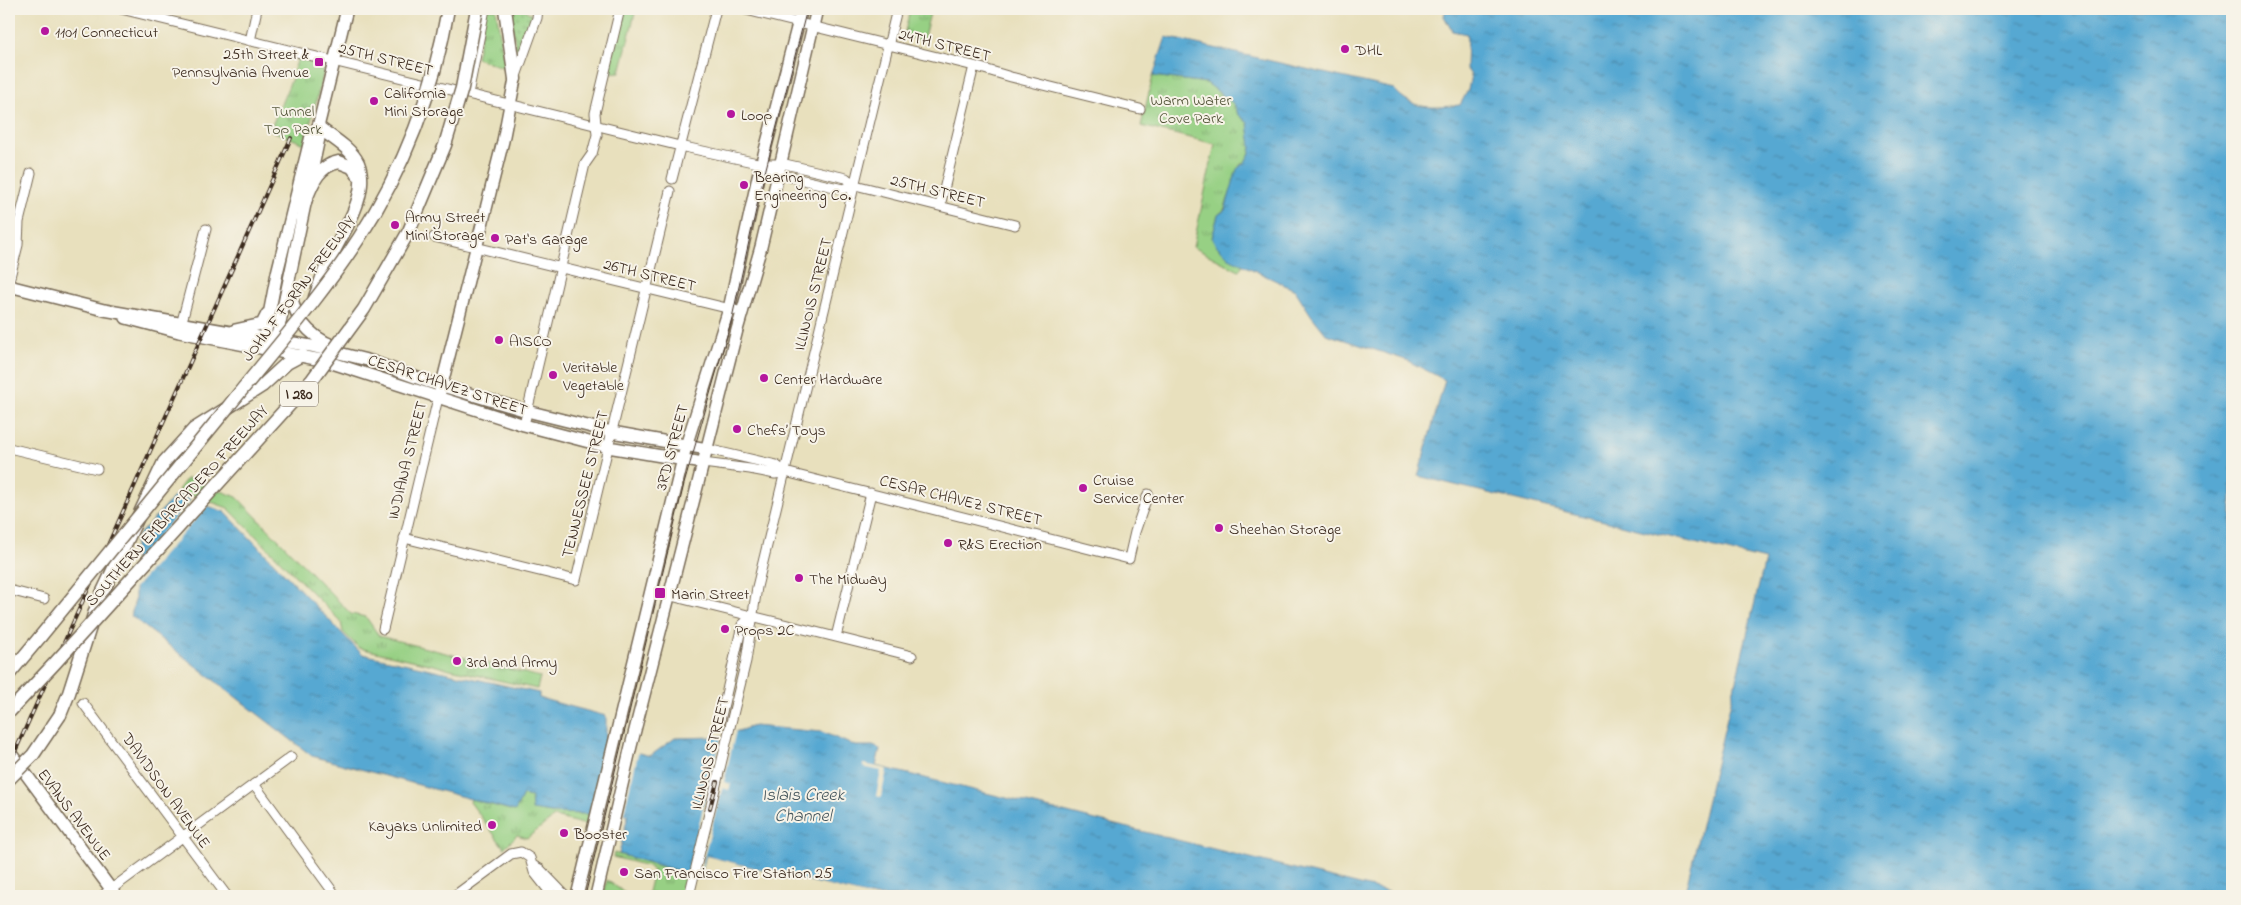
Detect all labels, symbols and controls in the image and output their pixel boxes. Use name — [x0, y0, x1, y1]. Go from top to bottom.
place label: 1101 Connecticut — [55, 21, 159, 45]
street label: 24TH STREET — [896, 23, 993, 69]
marker: 1101 Connecticut — [39, 25, 51, 37]
street label: 25TH STREET — [336, 37, 435, 83]
place label: DHL — [1354, 39, 1382, 63]
place label: 25th Street & Pennsylvania Avenue — [172, 43, 310, 85]
marker: DHL — [1339, 43, 1351, 55]
marker: 25th Street & Pennsylvania Avenue — [313, 56, 325, 68]
place label: California Mini Storage — [384, 82, 464, 124]
park label: Warm Water Cove Park — [1151, 89, 1232, 131]
marker: California Mini Storage — [368, 95, 380, 107]
park label: Tunnel Top Park — [264, 100, 323, 142]
place label: Loop — [741, 104, 773, 128]
marker: Loop — [725, 108, 737, 120]
place label: Bearing Engineering Co. — [753, 166, 851, 208]
street label: 25TH STREET — [888, 169, 987, 215]
marker: Bearing Engineering Co. — [738, 179, 750, 191]
place label: Army Street Mini Storage — [405, 206, 486, 248]
street label: JOHN F FORAN FREEWAY — [237, 211, 363, 367]
marker: Army Street Mini Storage — [389, 219, 401, 231]
place label: Pat's Garage — [505, 228, 589, 252]
marker: Pat's Garage — [489, 232, 501, 244]
street label: ILLINOIS STREET — [788, 236, 840, 353]
street label: 26TH STREET — [601, 253, 698, 299]
place label: AISCO — [509, 330, 552, 354]
marker: AISCO — [493, 334, 505, 346]
street label: CESAR CHAVEZ STREET — [364, 349, 530, 423]
place label: Veritable Vegetable — [562, 356, 625, 398]
place label: Center Hardware — [774, 368, 883, 392]
marker: Veritable Vegetable — [547, 369, 559, 381]
marker: Center Hardware — [758, 372, 770, 384]
road number: I 280 — [280, 382, 318, 406]
street label: INDIANA STREET — [382, 399, 434, 522]
street label: SOUTHERN EMBARCADERO FREEWAY — [80, 400, 275, 612]
street label: 3RD STREET — [650, 402, 696, 493]
street label: TENNESSEE STREET — [556, 408, 616, 561]
place label: Chefs’ Toys — [747, 419, 826, 443]
marker: Chefs’ Toys — [731, 423, 743, 435]
street label: CESAR CHAVEZ STREET — [877, 469, 1044, 533]
place label: Cruise Service Center — [1093, 469, 1184, 511]
marker: Cruise Service Center — [1077, 482, 1089, 494]
place label: Sheehan Storage — [1229, 518, 1342, 542]
marker: Sheehan Storage — [1213, 522, 1225, 534]
place label: R&S Erection — [958, 533, 1042, 557]
marker: R&S Erection — [942, 537, 954, 549]
place label: The Midway — [809, 568, 887, 592]
marker: The Midway — [793, 572, 805, 584]
place label: Marin Street — [671, 583, 750, 607]
marker: Marin Street — [653, 586, 667, 600]
place label: Props 2C — [735, 619, 794, 643]
marker: Props 2C — [719, 623, 731, 635]
place label: 3rd and Army — [467, 651, 557, 675]
marker: 3rd and Army — [451, 655, 463, 667]
street label: ILLINOIS STREET — [685, 695, 737, 812]
street label: DAVIDSON AVENUE — [115, 728, 216, 854]
street label: EVANS AVENUE — [31, 764, 116, 866]
water label: Islais Creek Channel — [762, 783, 845, 830]
place label: Kayaks Unlimited — [369, 815, 482, 839]
marker: Kayaks Unlimited — [486, 819, 498, 831]
place label: Booster — [573, 823, 627, 847]
marker: Booster — [558, 827, 570, 839]
place label: San Francisco Fire Station 25 — [634, 862, 832, 886]
marker: San Francisco Fire Station 25 — [618, 866, 630, 878]

